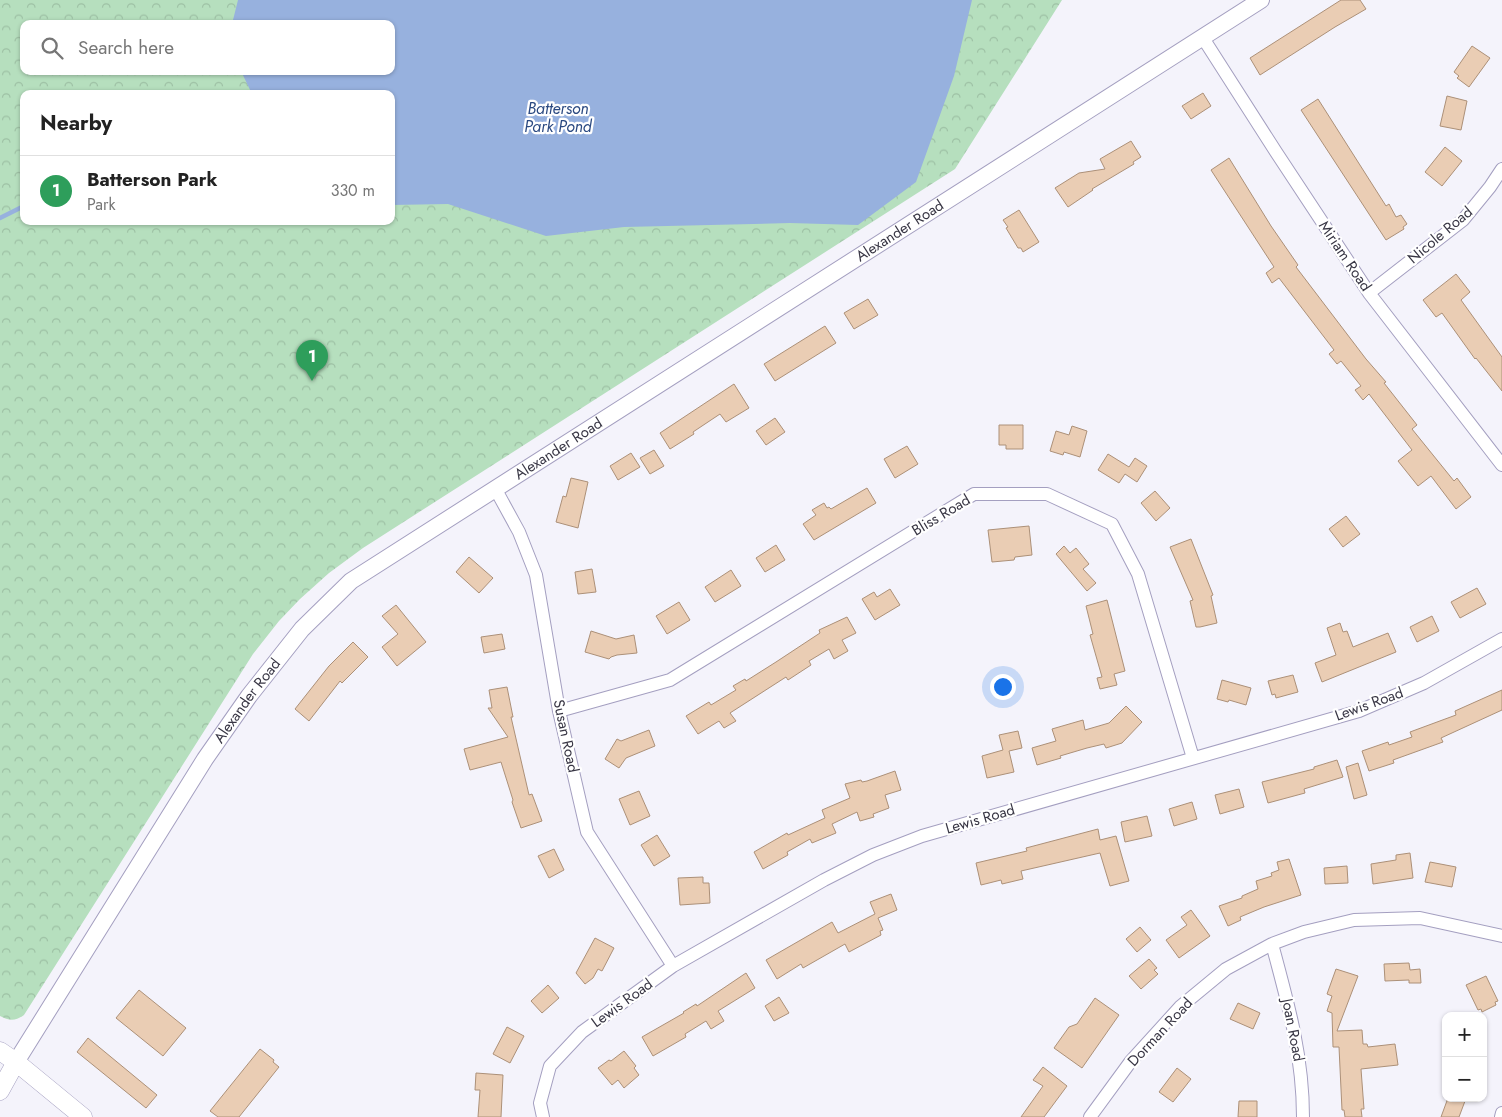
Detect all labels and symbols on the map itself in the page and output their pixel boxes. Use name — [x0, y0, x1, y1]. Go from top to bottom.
water label: Batterson Park Pond — [524, 97, 593, 138]
street label: Alexander Road — [851, 194, 948, 267]
street label: Nicole Road — [1403, 201, 1477, 269]
street label: Miriam Road — [1313, 216, 1377, 296]
pin: 1 — [296, 340, 328, 381]
street label: Alexander Road — [510, 412, 607, 485]
street label: Bliss Road — [908, 489, 974, 541]
street label: Alexander Road — [208, 654, 286, 748]
your location — [990, 674, 1016, 700]
street label: Lewis Road — [1332, 681, 1406, 727]
street label: Susan Road — [548, 697, 584, 775]
street label: Lewis Road — [943, 799, 1017, 839]
street label: Lewis Road — [587, 973, 657, 1033]
street label: Dorman Road — [1122, 993, 1198, 1071]
street label: Joan Road — [1276, 995, 1310, 1063]

